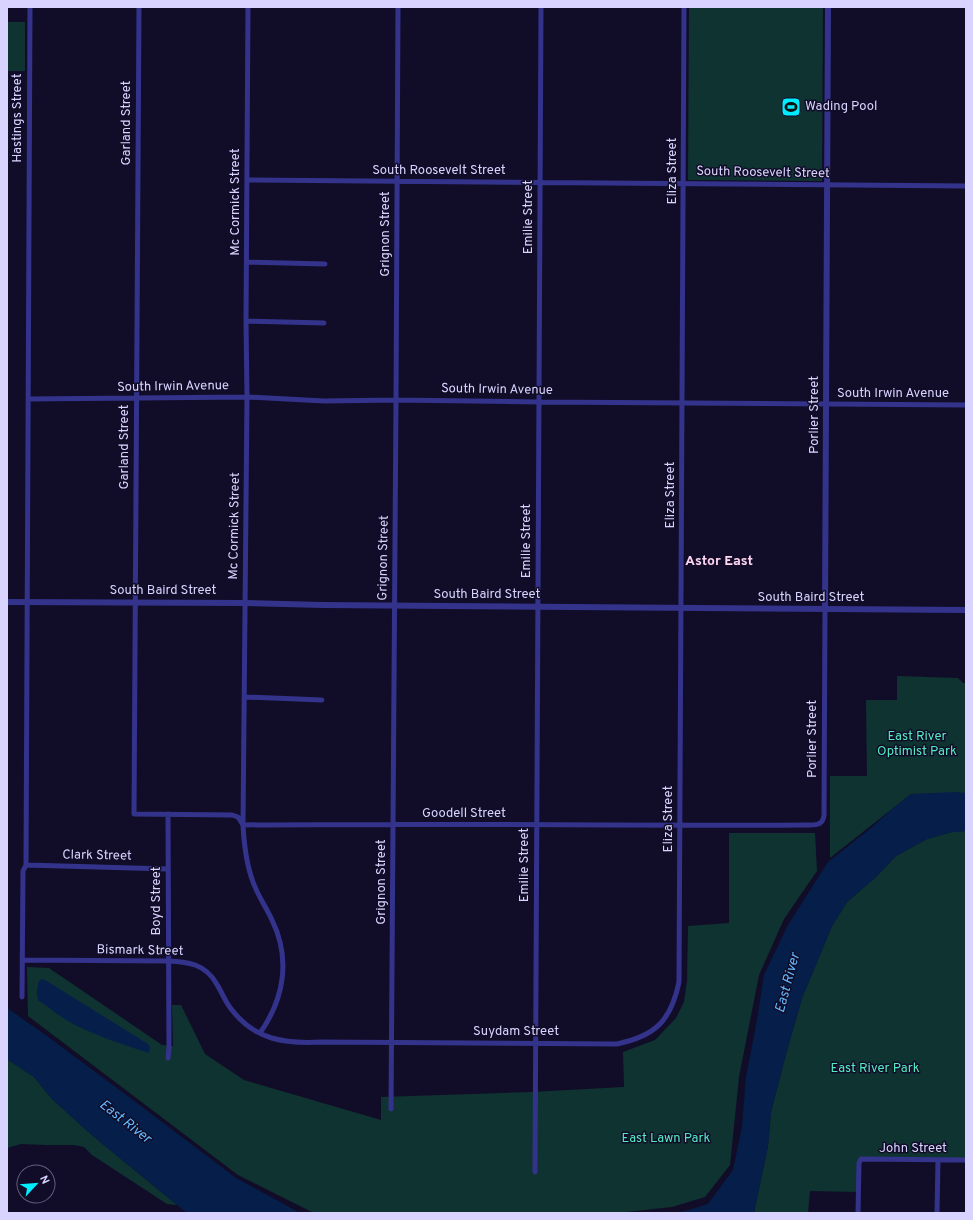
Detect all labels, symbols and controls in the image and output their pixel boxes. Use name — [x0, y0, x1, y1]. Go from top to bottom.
street label: Hastings Street — [10, 73, 26, 163]
street label: Garland Street — [119, 80, 135, 166]
sports icon: Wading Pool — [780, 96, 802, 118]
place label: Wading Pool — [805, 99, 877, 115]
street label: Eliza Street — [665, 138, 681, 204]
street label: Mc Cormick Street — [228, 148, 244, 256]
street label: South Roosevelt Street — [372, 163, 506, 179]
street label: South Roosevelt Street — [696, 164, 830, 182]
street label: Emilie Street — [521, 180, 537, 254]
street label: Grignon Street — [378, 191, 394, 277]
street label: Porlier Street — [807, 376, 823, 454]
street label: South Irwin Avenue — [117, 378, 229, 396]
street label: South Irwin Avenue — [441, 381, 553, 399]
street label: South Irwin Avenue — [837, 386, 949, 402]
street label: Garland Street — [117, 404, 133, 490]
street label: Eliza Street — [663, 462, 679, 528]
street label: Mc Cormick Street — [226, 472, 244, 580]
street label: Emilie Street — [519, 504, 535, 578]
street label: Grignon Street — [375, 515, 393, 601]
district label: Astor East — [685, 553, 753, 570]
street label: South Baird Street — [110, 583, 216, 599]
street label: South Baird Street — [434, 587, 540, 603]
street label: South Baird Street — [758, 590, 864, 606]
street label: Porlier Street — [805, 700, 821, 778]
park label: East River Optimist Park — [877, 729, 957, 760]
street label: Eliza Street — [661, 786, 677, 852]
street label: Goodell Street — [422, 806, 506, 822]
street label: Emilie Street — [517, 828, 533, 902]
street label: Grignon Street — [374, 839, 390, 925]
street label: Clark Street — [62, 847, 132, 865]
street label: Boyd Street — [149, 867, 165, 935]
street label: Bismark Street — [96, 942, 184, 960]
water label: East River — [772, 950, 805, 1015]
street label: Suydam Street — [473, 1024, 559, 1040]
park label: East River Park — [830, 1061, 920, 1077]
water label: East River — [96, 1096, 156, 1149]
park label: East Lawn Park — [622, 1131, 711, 1147]
street label: John Street — [879, 1141, 947, 1157]
north arrow — [16, 1164, 56, 1204]
text: N — [36, 1173, 52, 1187]

